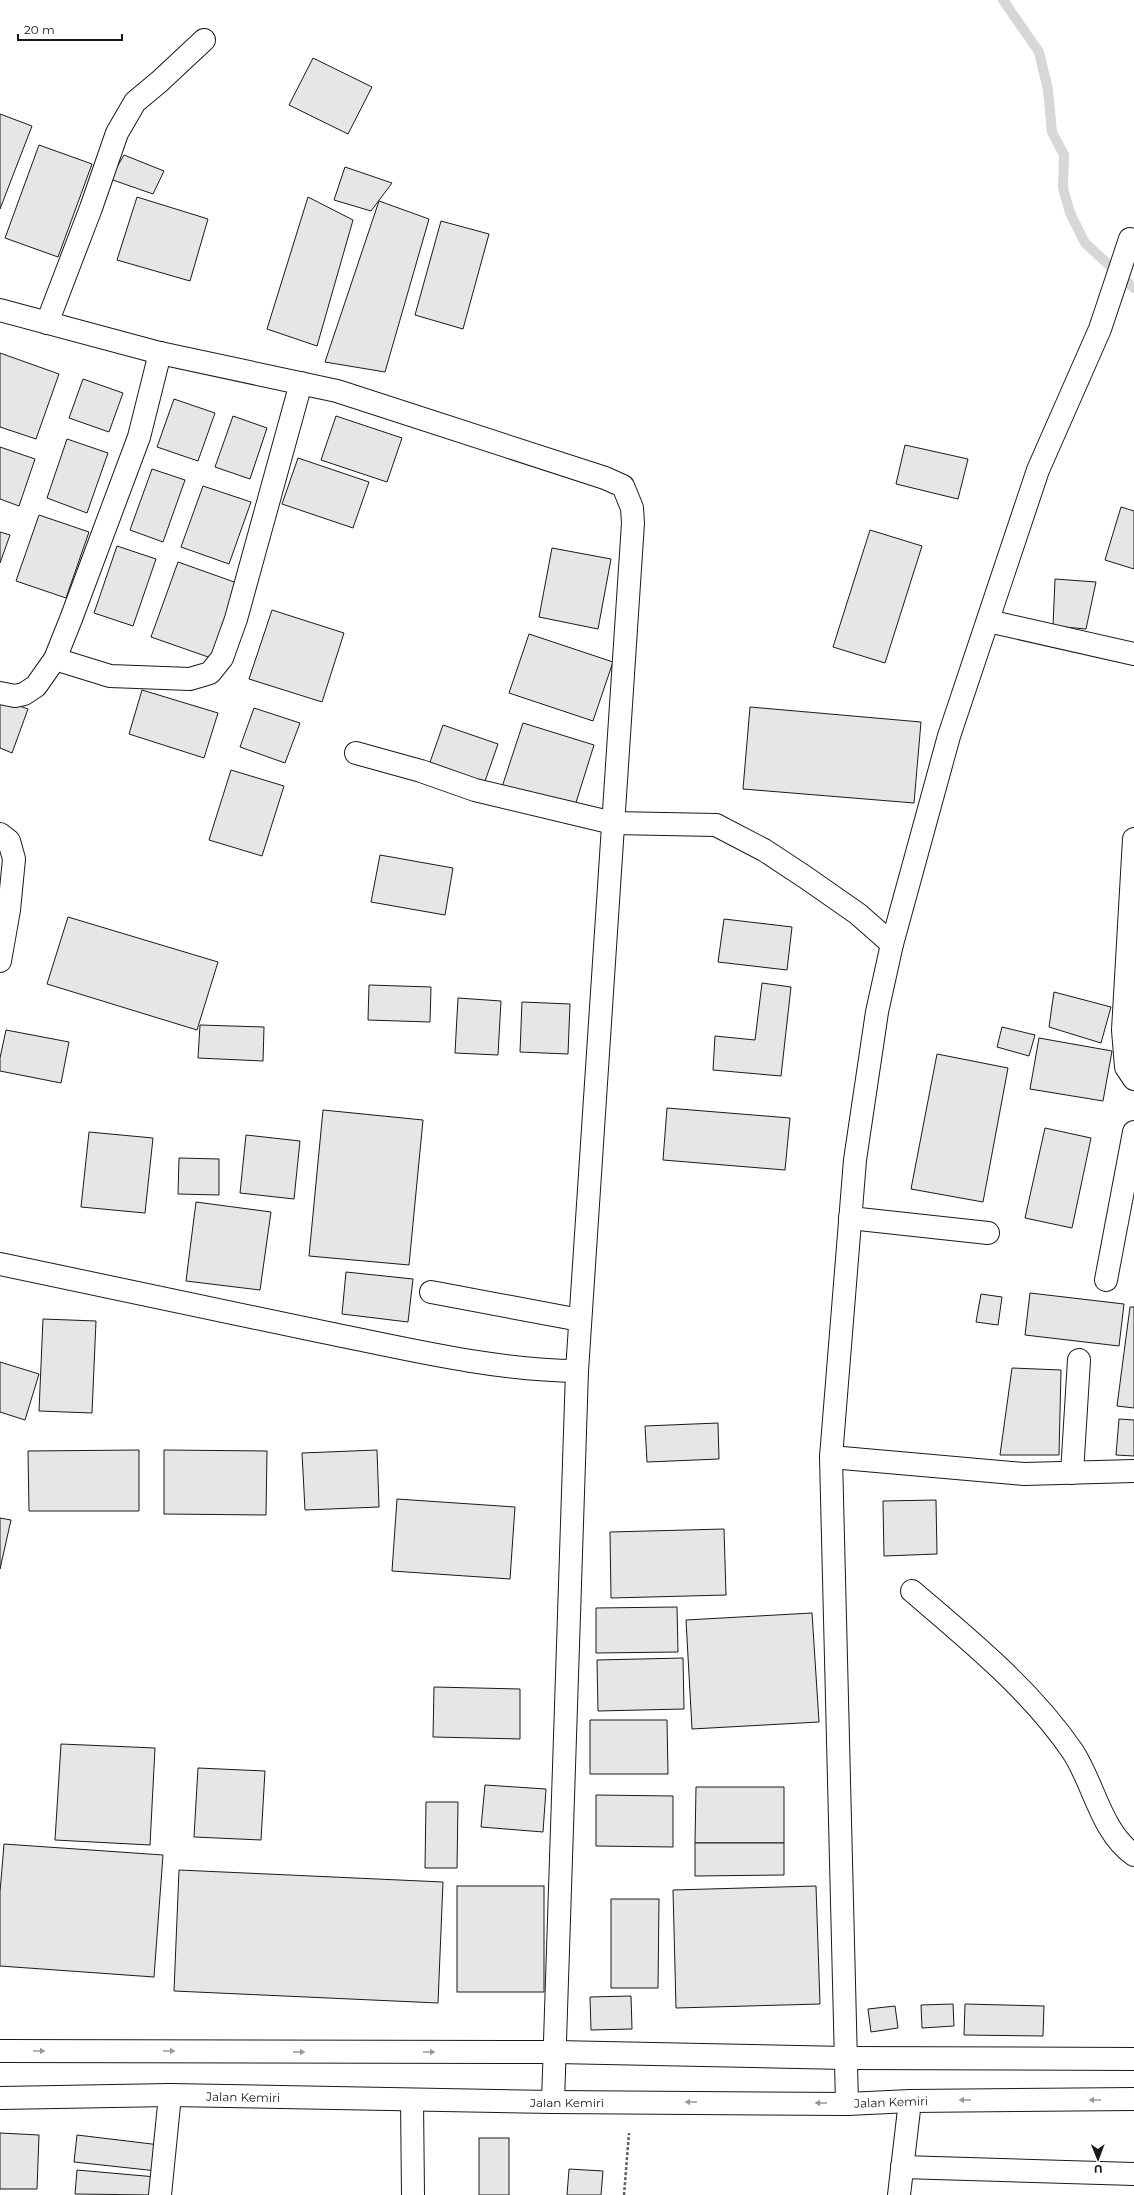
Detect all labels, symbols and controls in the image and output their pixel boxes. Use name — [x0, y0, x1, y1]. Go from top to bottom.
scale bar — [18, 16, 122, 42]
text: 20 m — [24, 22, 55, 37]
one-way arrow — [33, 2048, 46, 2054]
one-way arrow — [163, 2048, 176, 2054]
one-way arrow — [293, 2049, 306, 2055]
one-way arrow — [423, 2049, 436, 2055]
street label: Jalan Kemiri — [205, 2089, 280, 2105]
street label: Jalan Kemiri — [853, 2093, 928, 2111]
street label: Jalan Kemiri — [529, 2095, 604, 2110]
one-way arrow — [958, 2097, 971, 2103]
one-way arrow — [1088, 2097, 1101, 2103]
one-way arrow — [685, 2099, 697, 2106]
one-way arrow — [814, 2100, 827, 2106]
north arrow — [1078, 2139, 1118, 2179]
text: U — [1094, 2162, 1103, 2176]

